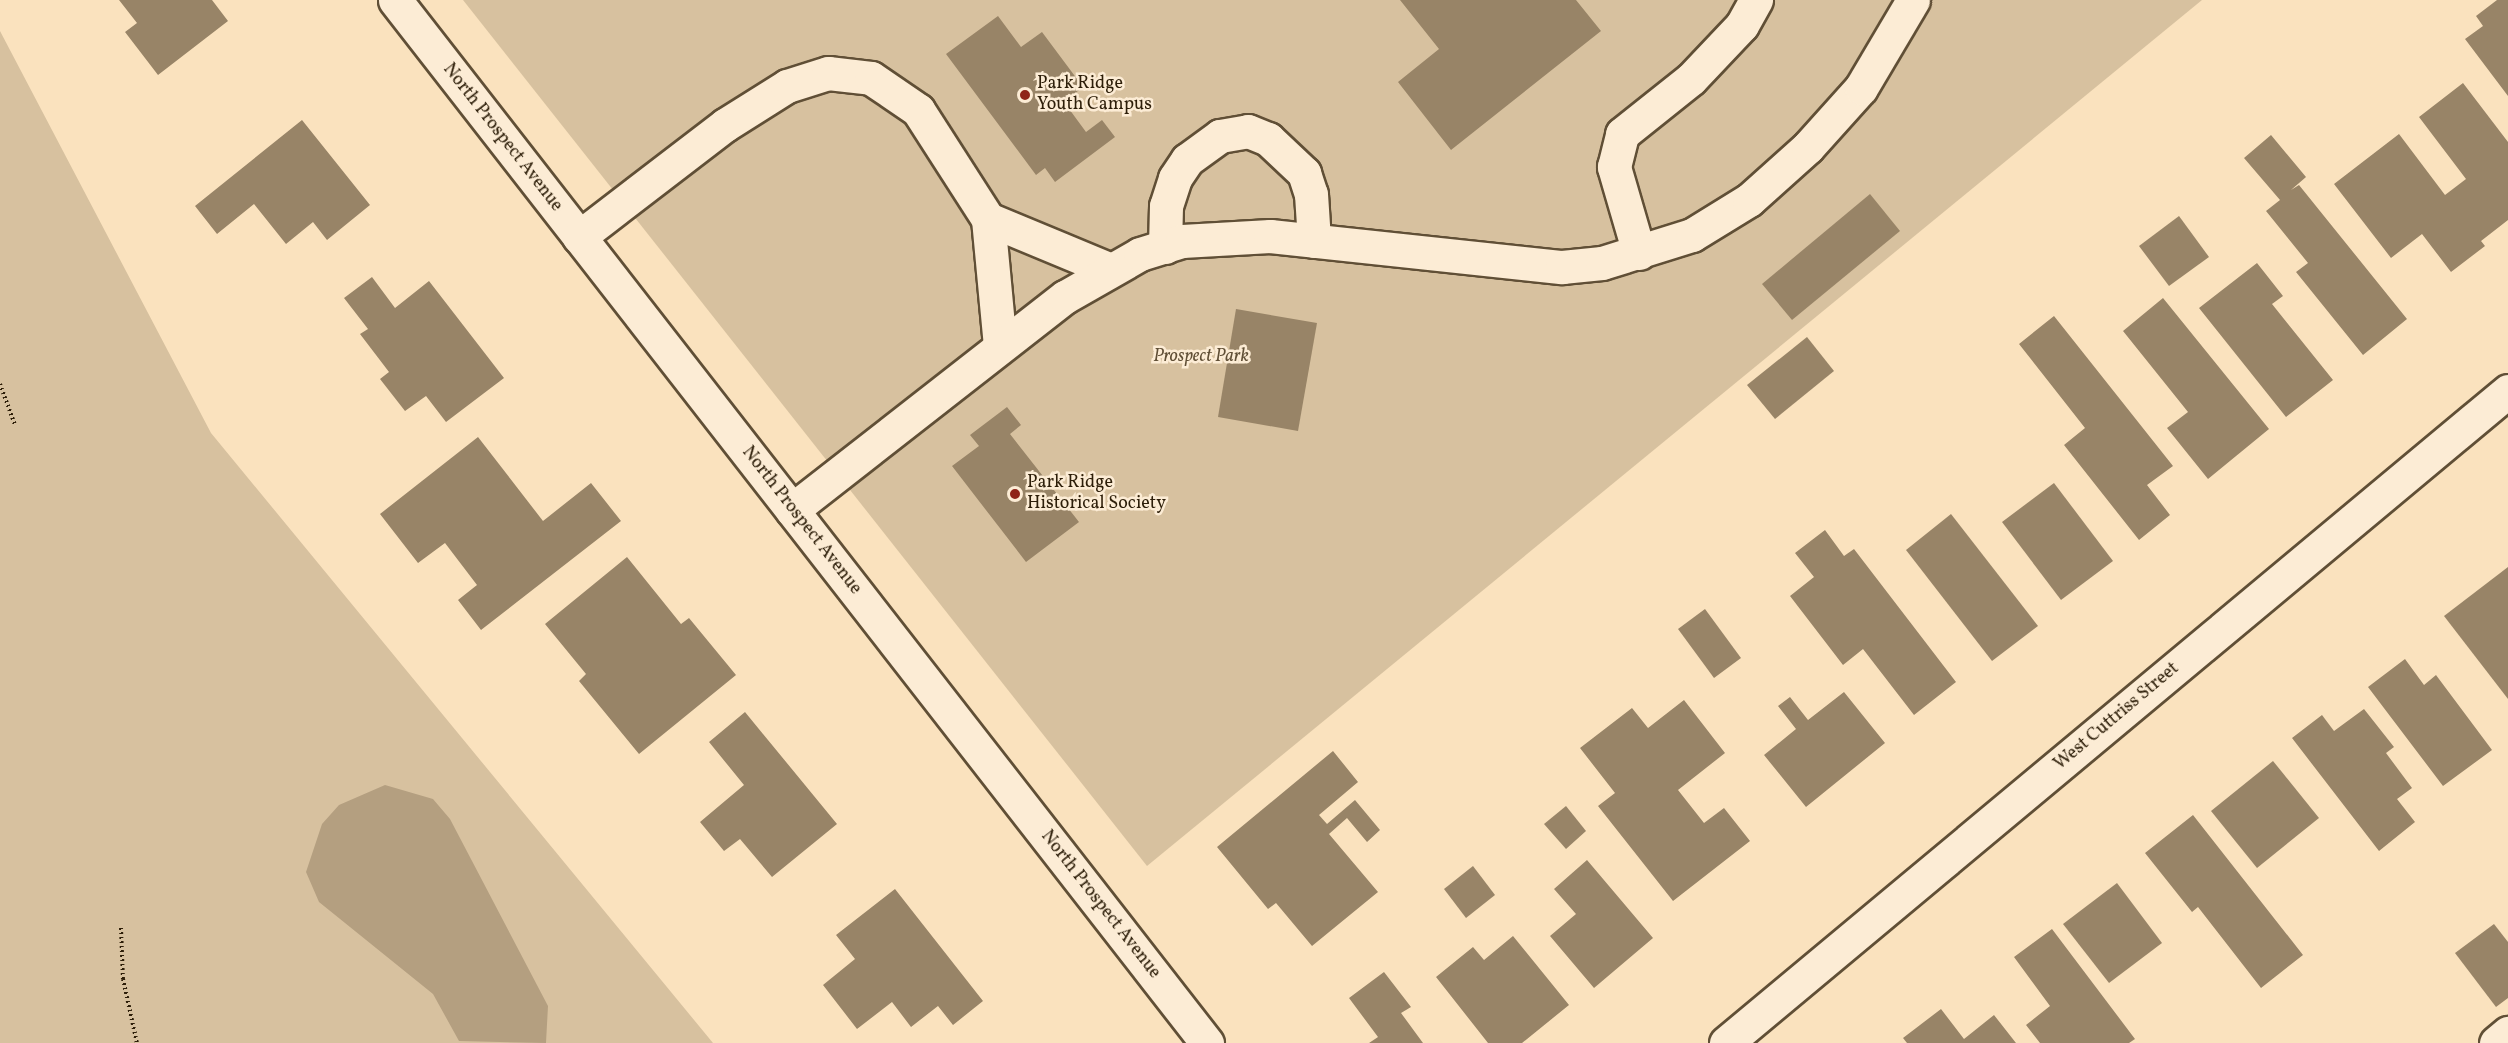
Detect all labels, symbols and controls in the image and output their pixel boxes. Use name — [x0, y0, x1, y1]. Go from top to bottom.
street label: North Prospect Avenue — [437, 60, 567, 216]
place label: Park Ridge Youth Campus — [1037, 74, 1152, 116]
marker: Park Ridge Youth Campus — [1018, 88, 1032, 102]
park label: Prospect Park — [1153, 346, 1249, 368]
street label: North Prospect Avenue — [736, 443, 866, 599]
place label: Park Ridge Historical Society — [1027, 473, 1166, 516]
marker: Park Ridge Historical Society — [1008, 487, 1022, 501]
street label: West Cuttriss Street — [2050, 659, 2184, 775]
street label: North Prospect Avenue — [1035, 827, 1165, 983]

